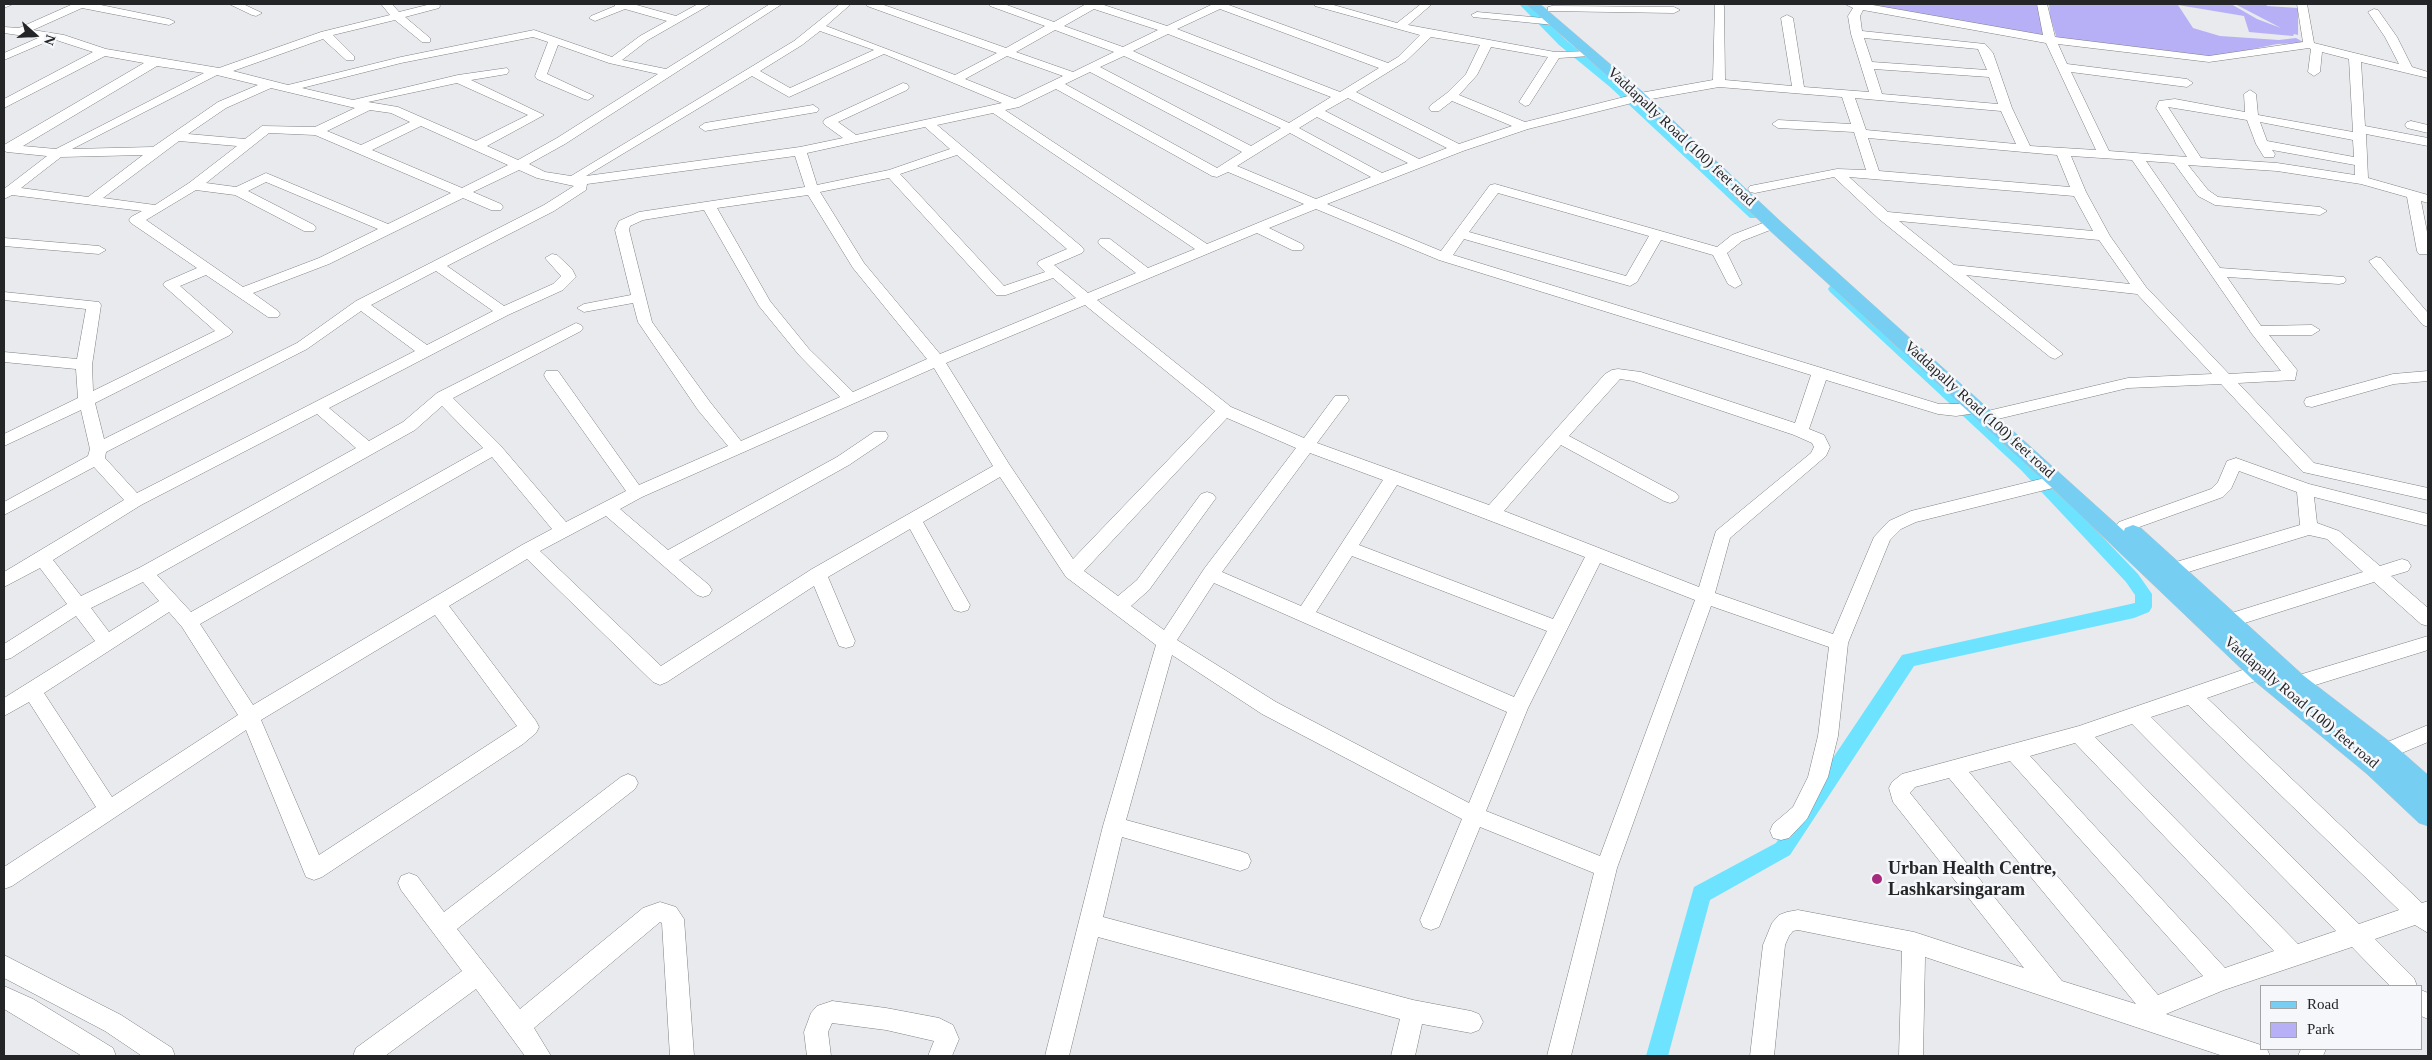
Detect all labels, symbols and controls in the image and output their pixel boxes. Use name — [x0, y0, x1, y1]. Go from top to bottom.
north arrow — [10, 10, 60, 60]
text: N — [41, 33, 58, 47]
street label: Vaddapally Road (100) feet road — [1603, 64, 1759, 210]
street label: Vaddapally Road (100) feet road — [1900, 338, 2058, 482]
street label: Vaddapally Road (100) feet road — [2220, 633, 2382, 773]
place label: Urban Health Centre, Lashkarsingaram — [1888, 858, 2056, 901]
marker: Urban Health Centre, Lashkarsingaram — [1870, 872, 1884, 886]
legend — [2260, 985, 2422, 1050]
text: Road — [2307, 996, 2339, 1012]
text: Park — [2307, 1021, 2335, 1037]

